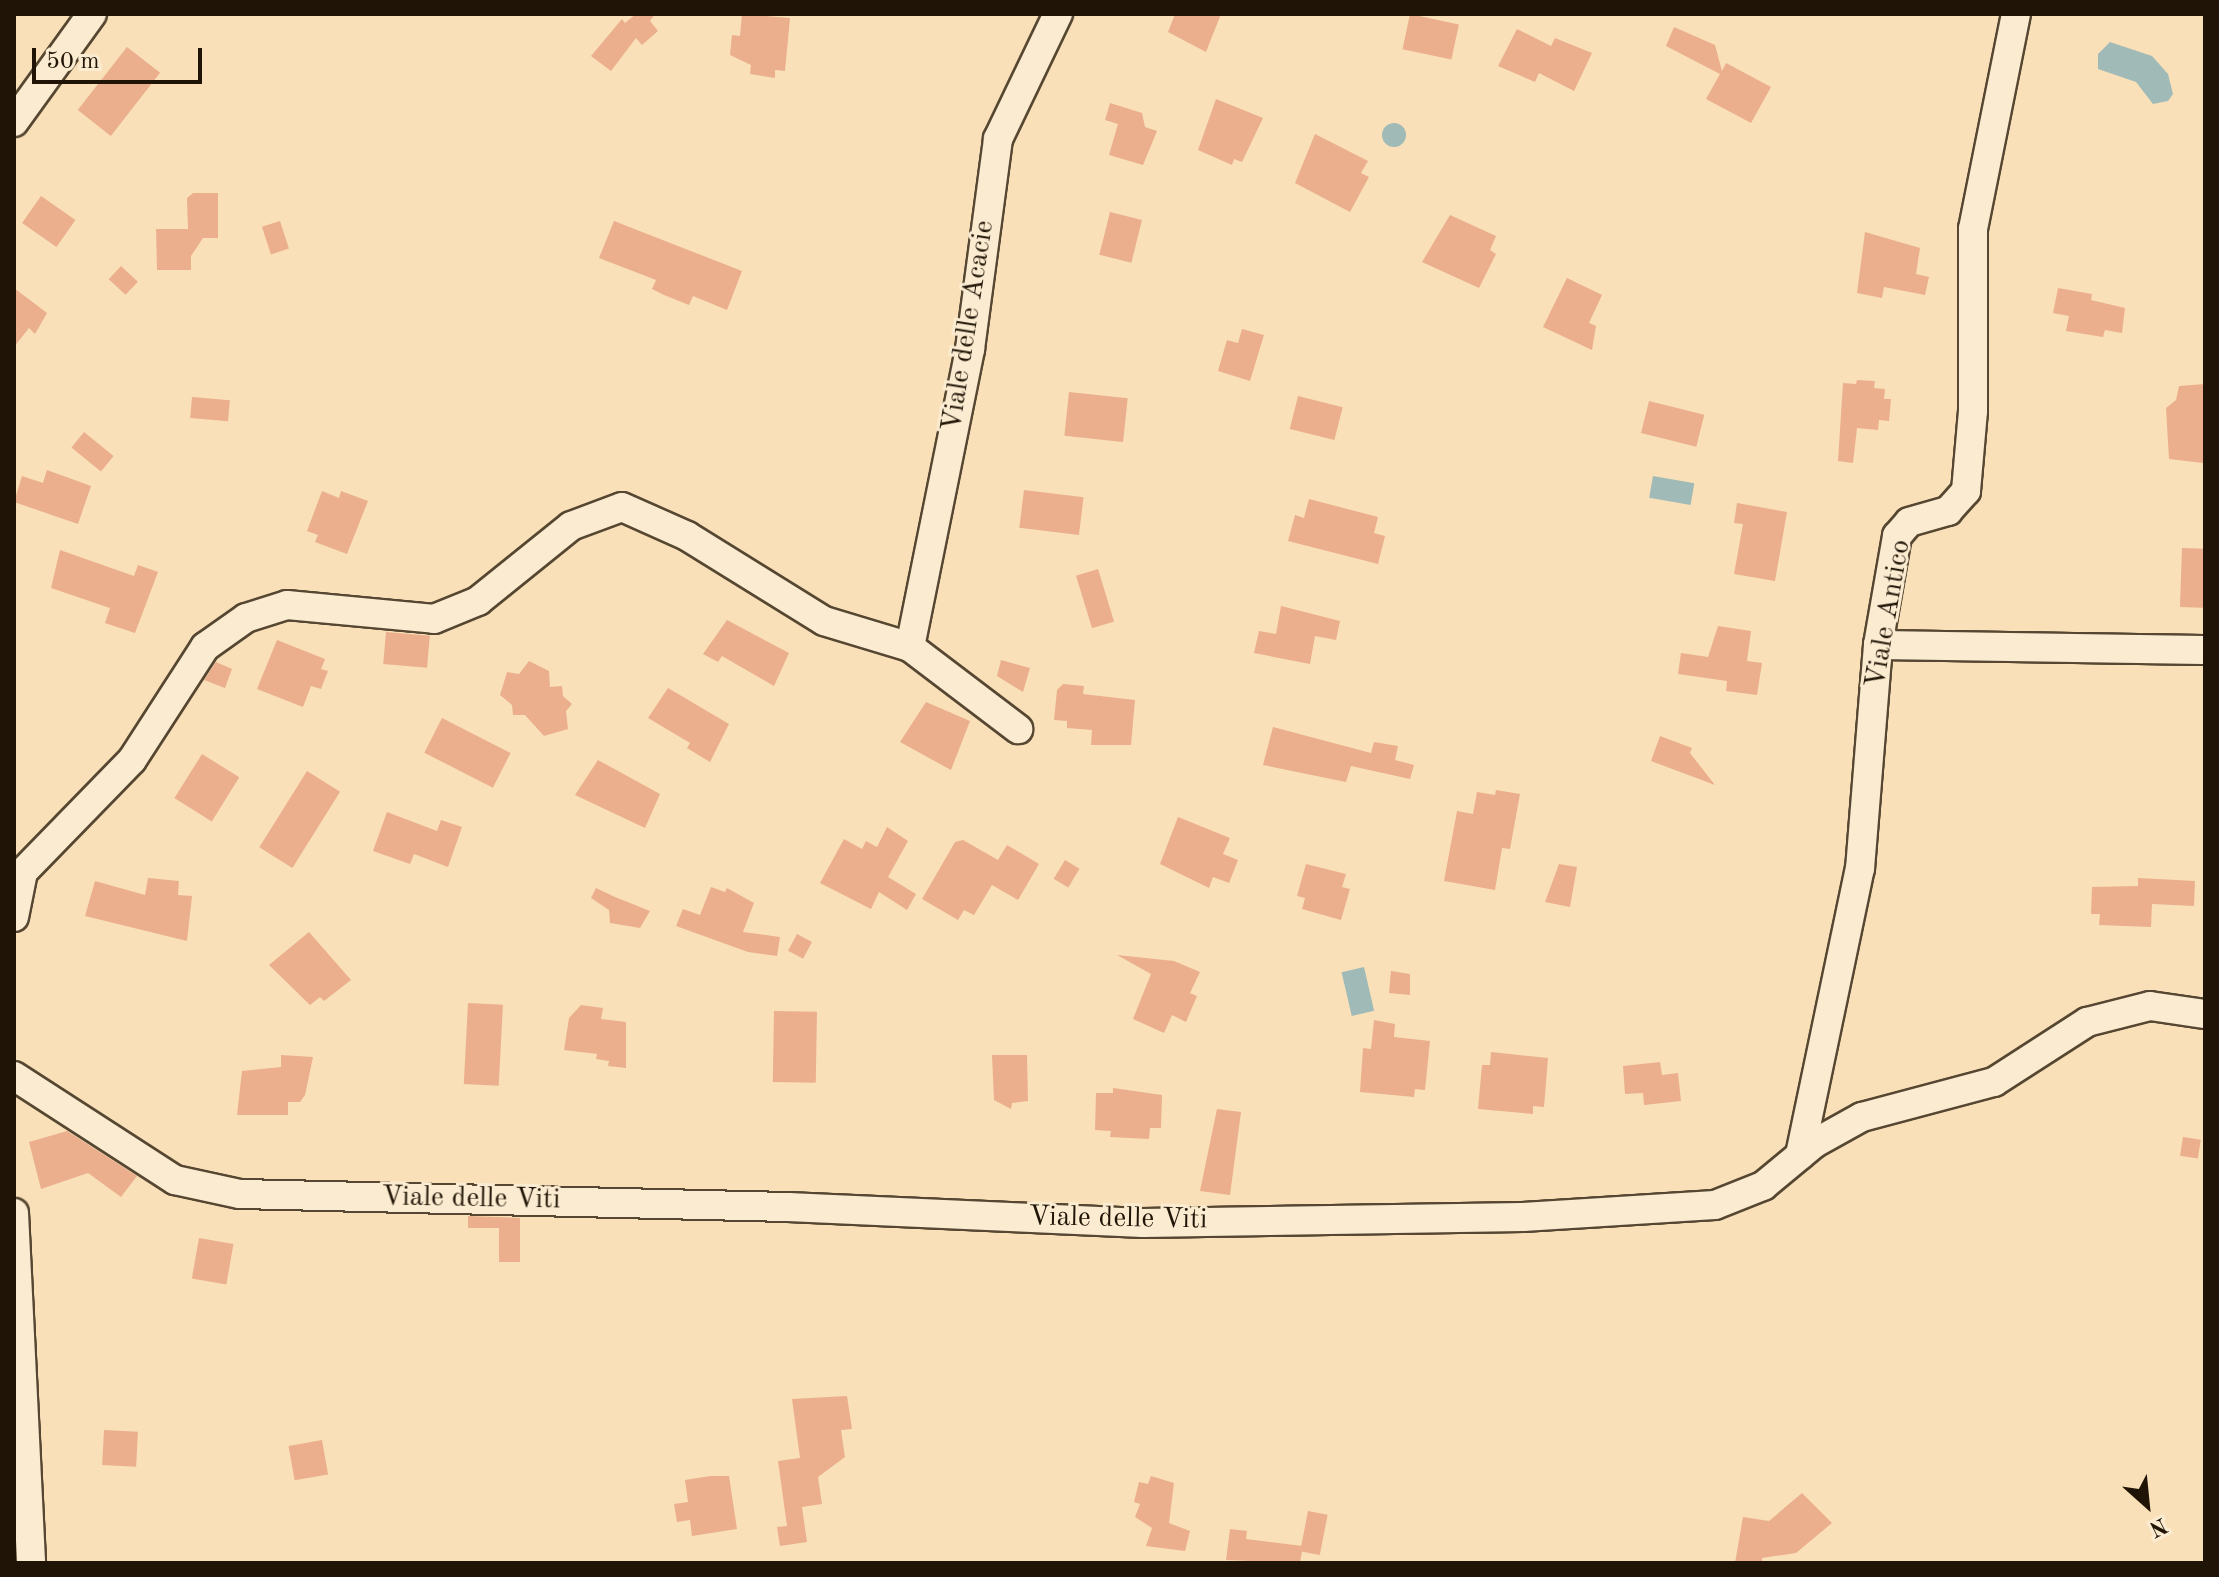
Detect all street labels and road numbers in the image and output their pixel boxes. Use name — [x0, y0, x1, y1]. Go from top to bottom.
street label: Viale delle Acacie — [936, 218, 1002, 434]
street label: Viale Antico — [1859, 537, 1919, 691]
street label: Viale delle Viti — [381, 1181, 561, 1217]
street label: Viale delle Viti — [1028, 1201, 1208, 1237]

